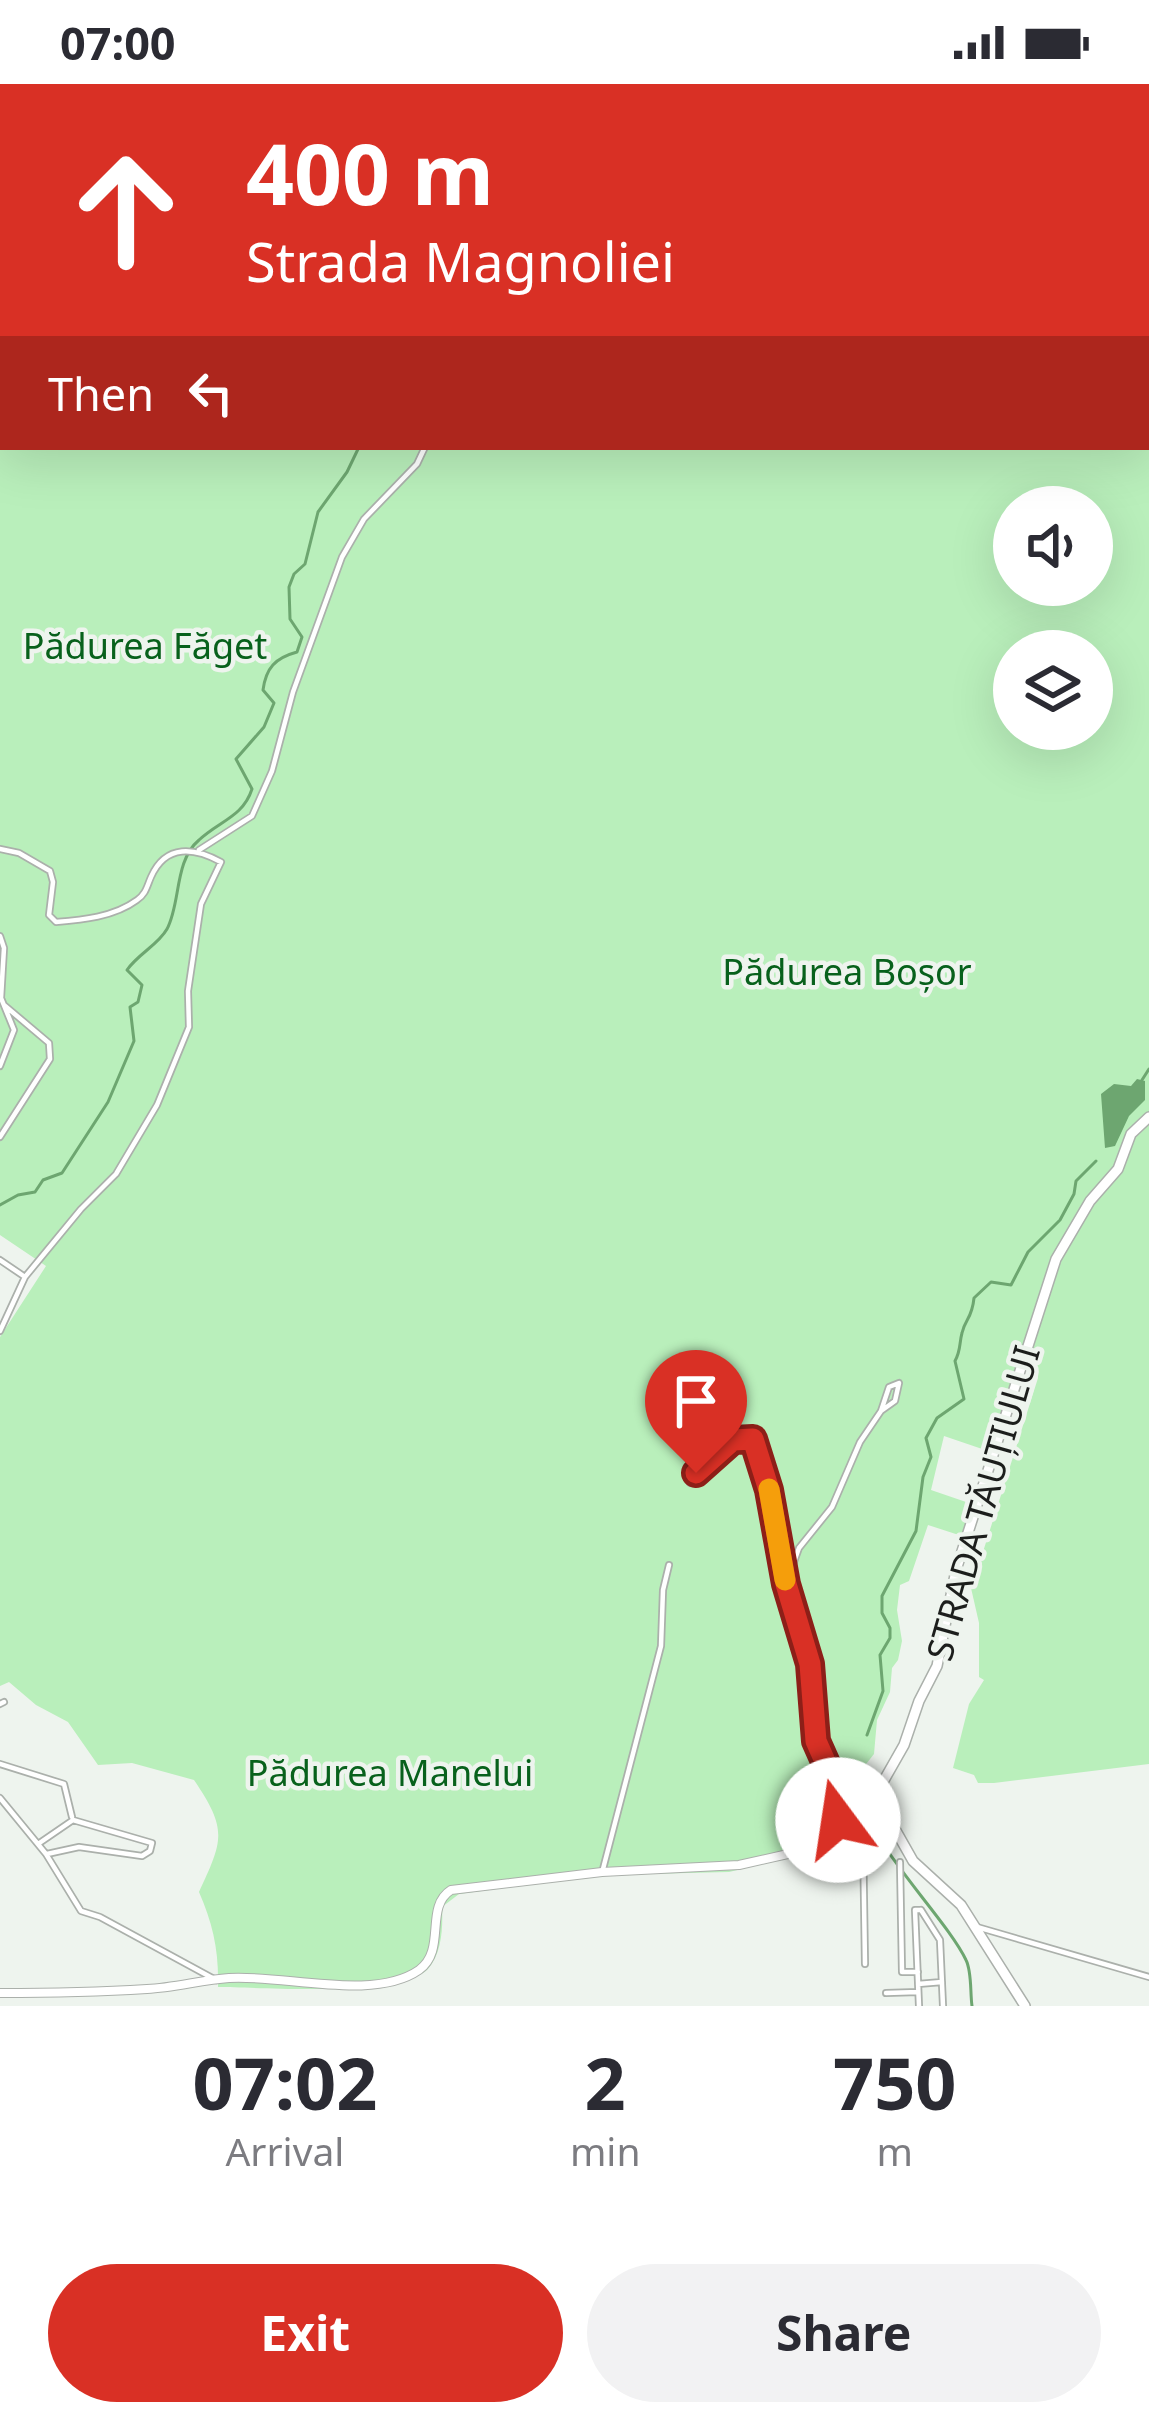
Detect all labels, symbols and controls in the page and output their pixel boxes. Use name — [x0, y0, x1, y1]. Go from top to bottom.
text: 07:00 — [60, 12, 176, 73]
text: 400 m — [246, 115, 494, 230]
icon: ahead — [48, 132, 204, 288]
text: Strada Magnoliei — [246, 224, 675, 298]
icon: left — [178, 360, 244, 426]
text: Then — [48, 363, 154, 424]
map controls — [993, 486, 1113, 750]
button: sound — [993, 486, 1113, 606]
park label: Pădurea Făget — [23, 621, 267, 670]
button: layers — [993, 630, 1113, 750]
park label: Pădurea Boșor — [722, 947, 972, 996]
street label: STRADA TĂUȚIULUI — [914, 1340, 1051, 1666]
pin — [645, 1350, 747, 1473]
icon: arrive — [663, 1368, 729, 1434]
park label: Pădurea Manelui — [247, 1748, 533, 1797]
position arrow — [775, 1757, 901, 1883]
text: 07:02 — [192, 2033, 377, 2131]
text: 2 — [585, 2033, 626, 2131]
text: 750 — [833, 2033, 957, 2131]
text: Arrival — [225, 2124, 344, 2177]
text: min — [570, 2124, 641, 2177]
text: m — [877, 2124, 913, 2177]
button: Exit — [48, 2264, 563, 2402]
button: Share — [587, 2264, 1101, 2402]

